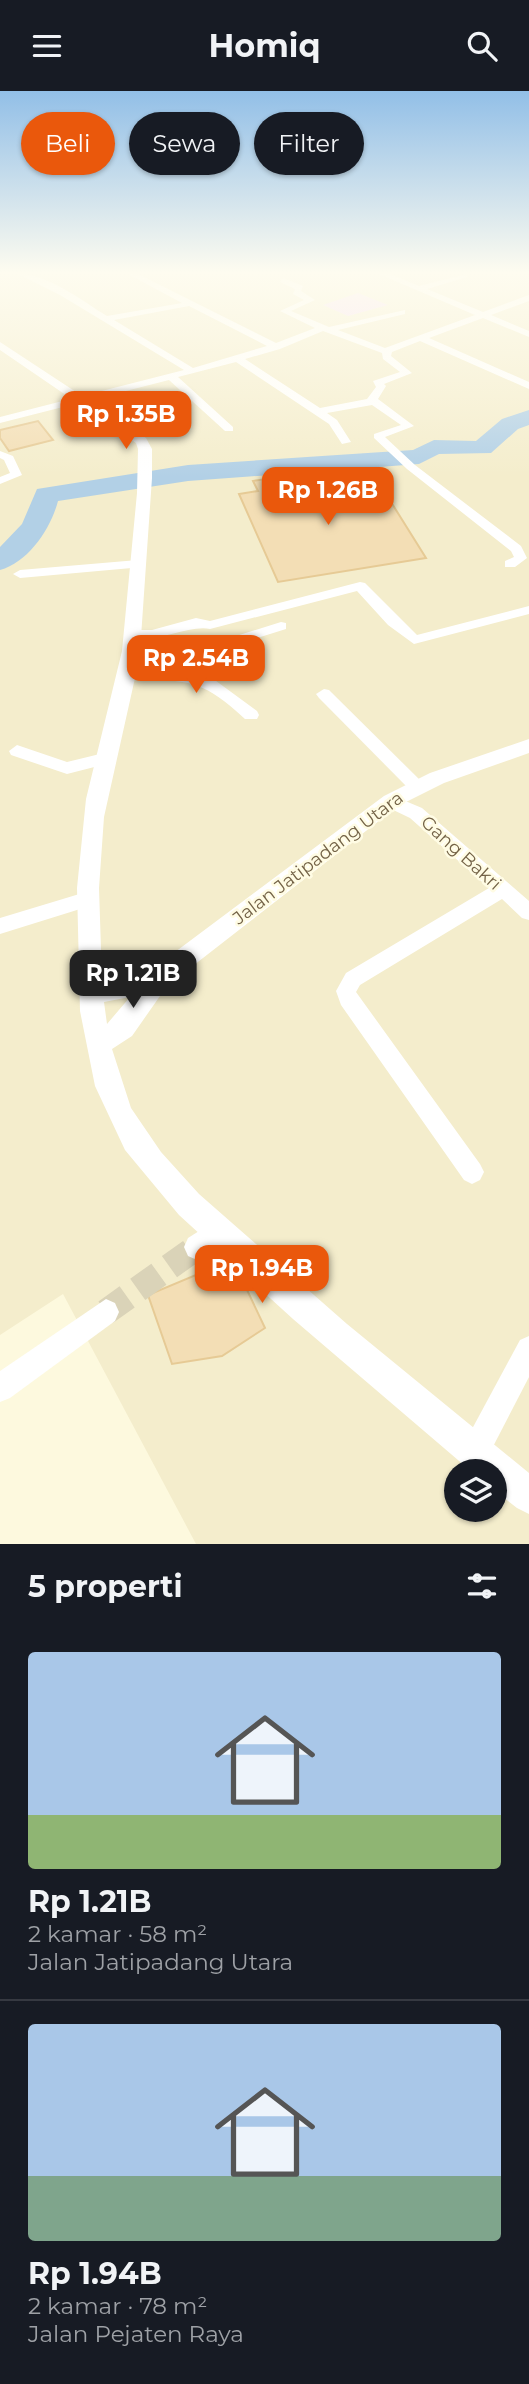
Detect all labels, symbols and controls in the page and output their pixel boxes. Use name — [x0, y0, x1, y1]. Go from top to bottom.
text: Homiq — [208, 26, 321, 65]
icon: menu — [28, 27, 66, 65]
icon: search — [463, 27, 501, 65]
chip: Beli — [21, 112, 115, 175]
chip: Sewa — [129, 112, 240, 175]
chip: Filter — [254, 112, 364, 175]
pin: Rp 1.35B — [54, 391, 198, 451]
text: Rp 1.35B — [76, 400, 176, 428]
pin: Rp 1.26B — [256, 467, 400, 527]
text: Rp 1.26B — [278, 476, 378, 504]
pin: Rp 2.54B — [124, 635, 268, 695]
text: Rp 2.54B — [143, 644, 249, 672]
street label: Jalan Jatipadang Utara — [228, 787, 407, 930]
street label: Gang Bakri — [416, 811, 506, 895]
pin: Rp 1.21B — [61, 951, 205, 1010]
text: Rp 1.21B — [86, 959, 180, 987]
pin: Rp 1.94B — [190, 1245, 334, 1305]
text: Rp 1.94B — [211, 1254, 313, 1282]
map controls — [444, 1459, 507, 1522]
button: layers — [444, 1459, 507, 1522]
icon: filters — [463, 1567, 501, 1605]
text: 5 properti — [28, 1568, 182, 1605]
icon: home — [202, 1697, 328, 1823]
text: Rp 1.21B — [28, 1883, 152, 1920]
text: 2 kamar · 58 m² — [28, 1920, 207, 1948]
text: Jalan Jatipadang Utara — [28, 1948, 293, 1976]
icon: home — [202, 2069, 328, 2195]
text: Rp 1.94B — [28, 2255, 162, 2292]
text: 2 kamar · 78 m² — [28, 2292, 207, 2320]
text: Jalan Pejaten Raya — [28, 2320, 244, 2348]

